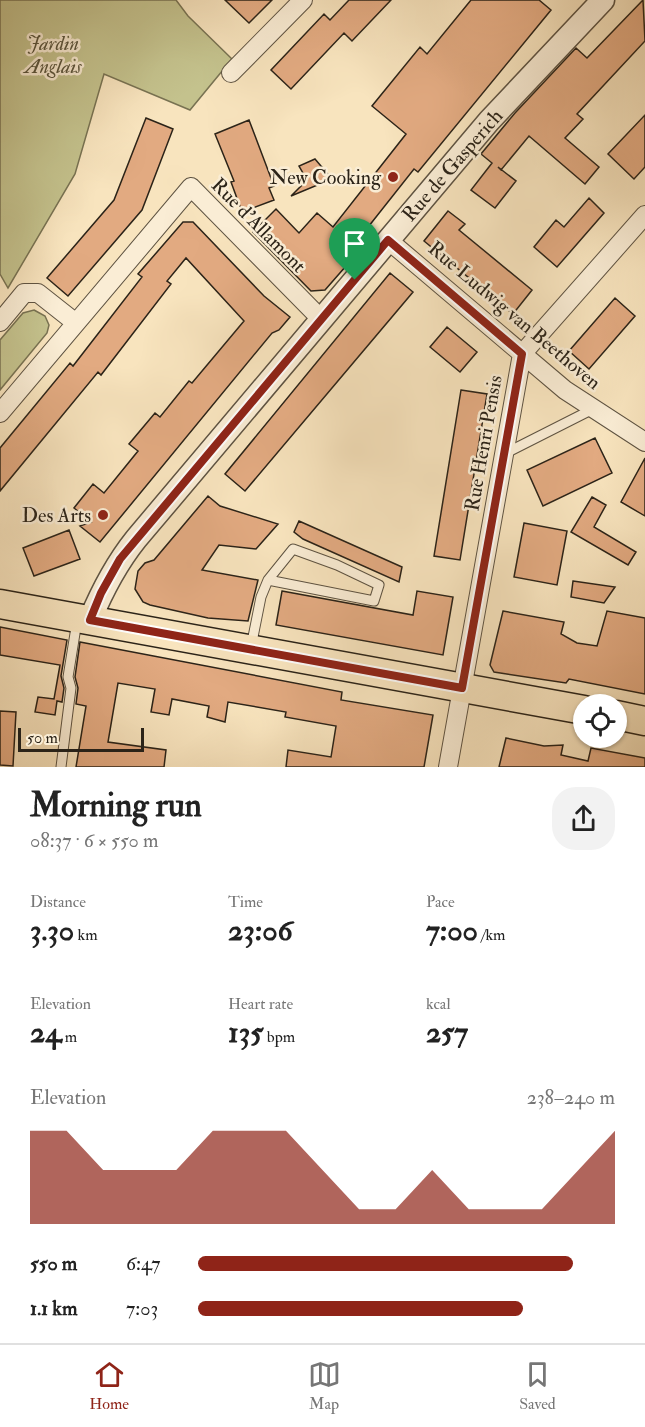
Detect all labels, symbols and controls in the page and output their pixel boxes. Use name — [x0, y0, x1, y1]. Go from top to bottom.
park label: Jardin Anglais — [23, 31, 82, 79]
street label: Rue de Gasperich — [397, 104, 509, 227]
place label: New Cooking — [270, 165, 382, 190]
marker: New Cooking — [386, 170, 400, 184]
street label: Rue d'Allamont — [206, 173, 312, 278]
pin — [329, 218, 380, 280]
icon: arrive — [338, 227, 371, 260]
street label: Rue Ludwig van Beethoven — [423, 236, 606, 395]
street label: Rue Henri Pensis — [459, 373, 508, 513]
place label: Des Arts — [22, 503, 91, 528]
marker: Des Arts — [96, 508, 110, 522]
map controls — [573, 694, 627, 748]
button: locate — [573, 694, 627, 748]
scale bar — [18, 725, 144, 752]
text: 50 m — [27, 728, 58, 748]
text: Morning run — [30, 785, 202, 826]
button: share — [552, 787, 615, 850]
text: 08:37 · 6 × 550 m — [30, 828, 158, 853]
text: Distance — [30, 892, 86, 912]
text: Time — [228, 892, 263, 912]
text: Pace — [426, 892, 455, 912]
text: 3.30 — [30, 912, 74, 949]
text: 23:06 — [228, 912, 293, 949]
text: 7:00 — [426, 912, 478, 949]
text: km — [74, 925, 98, 945]
text: /km — [478, 925, 506, 945]
text: Elevation — [30, 994, 91, 1014]
text: Heart rate — [228, 994, 293, 1014]
text: kcal — [426, 994, 451, 1014]
text: 24 — [30, 1014, 61, 1051]
text: 135 — [228, 1014, 263, 1051]
text: 257 — [426, 1014, 468, 1051]
text: m — [61, 1027, 77, 1047]
text: bpm — [263, 1027, 295, 1047]
text: Elevation — [30, 1085, 106, 1110]
text: 238–240 m — [527, 1085, 615, 1110]
text: 550 m — [30, 1251, 77, 1276]
text: 6:47 — [126, 1251, 161, 1276]
text: 1.1 km — [30, 1296, 77, 1321]
text: 7:03 — [126, 1296, 158, 1321]
tab: Home — [89, 1358, 129, 1414]
tab: Map — [308, 1358, 341, 1414]
tab: Saved — [519, 1358, 556, 1414]

